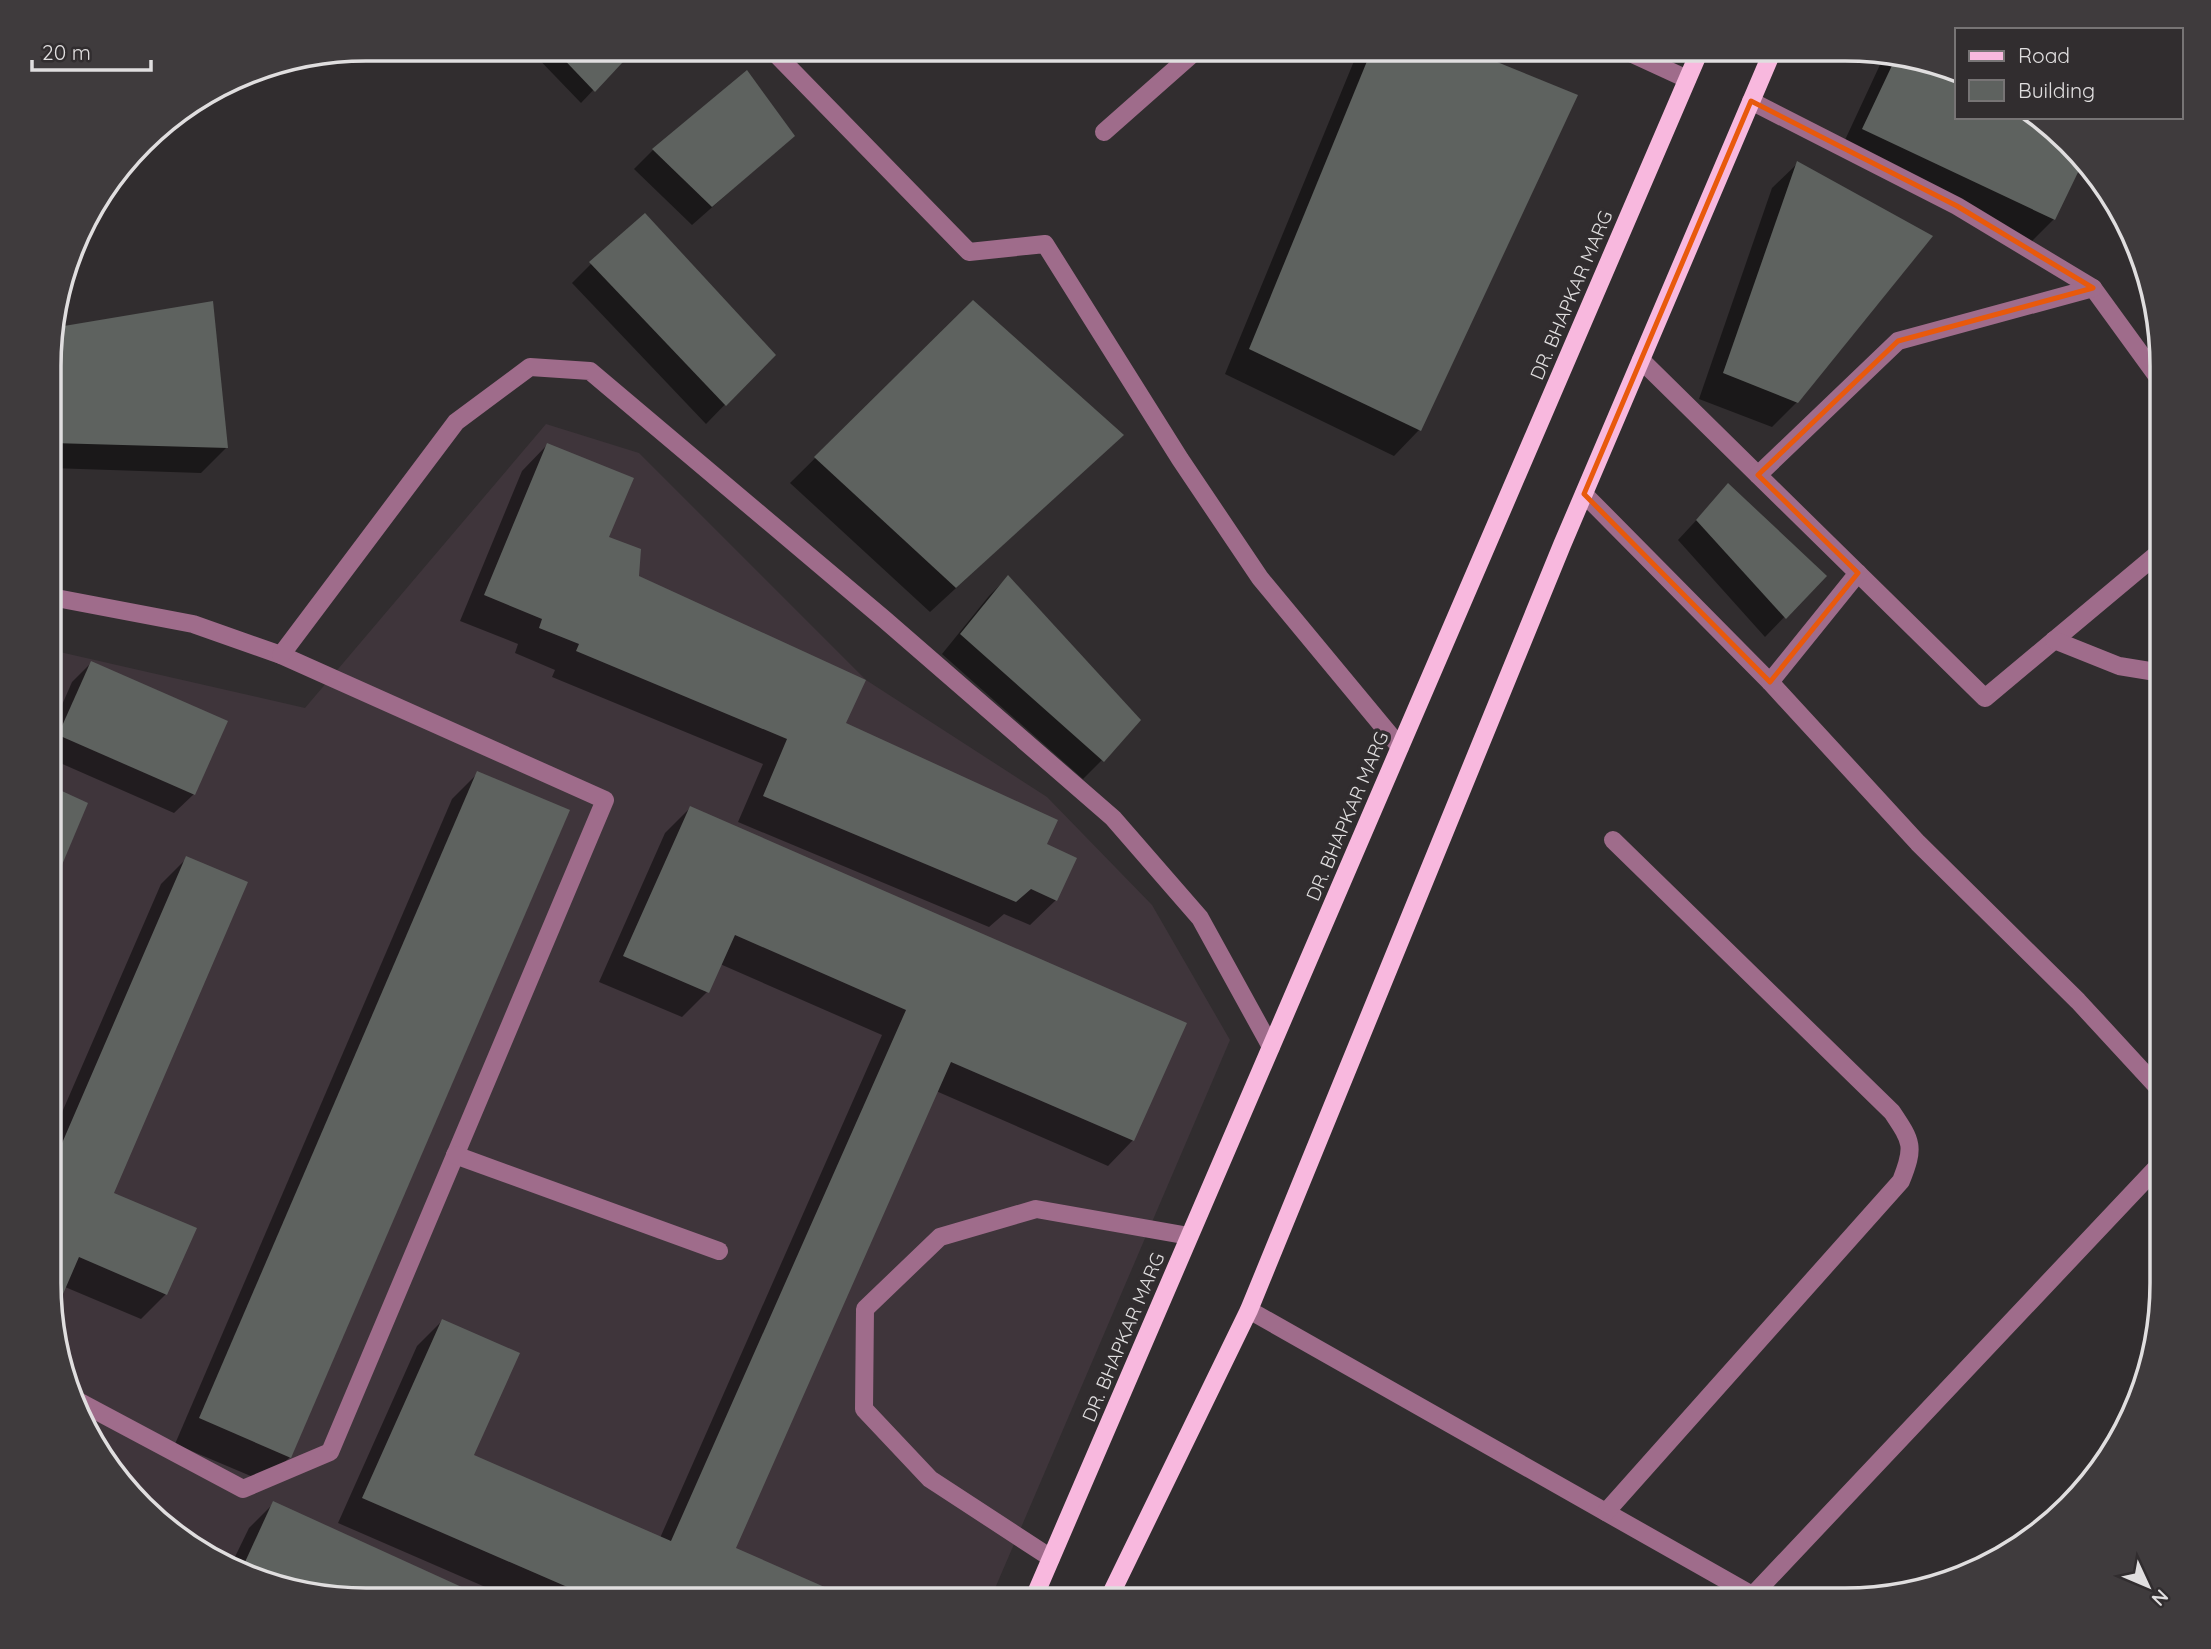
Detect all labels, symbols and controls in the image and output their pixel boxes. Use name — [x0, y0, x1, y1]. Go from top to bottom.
scale bar — [32, 28, 150, 72]
legend — [1955, 28, 2183, 119]
text: 20 m — [42, 39, 91, 65]
text: Road — [2018, 42, 2070, 68]
text: Building — [2018, 77, 2095, 103]
street label: DR. BHAPKAR MARG — [1524, 207, 1618, 383]
street label: DR. BHAPKAR MARG — [1300, 728, 1394, 904]
street label: DR. BHAPKAR MARG — [1076, 1249, 1170, 1425]
north arrow — [2113, 1551, 2183, 1621]
text: N — [2147, 1584, 2174, 1611]

